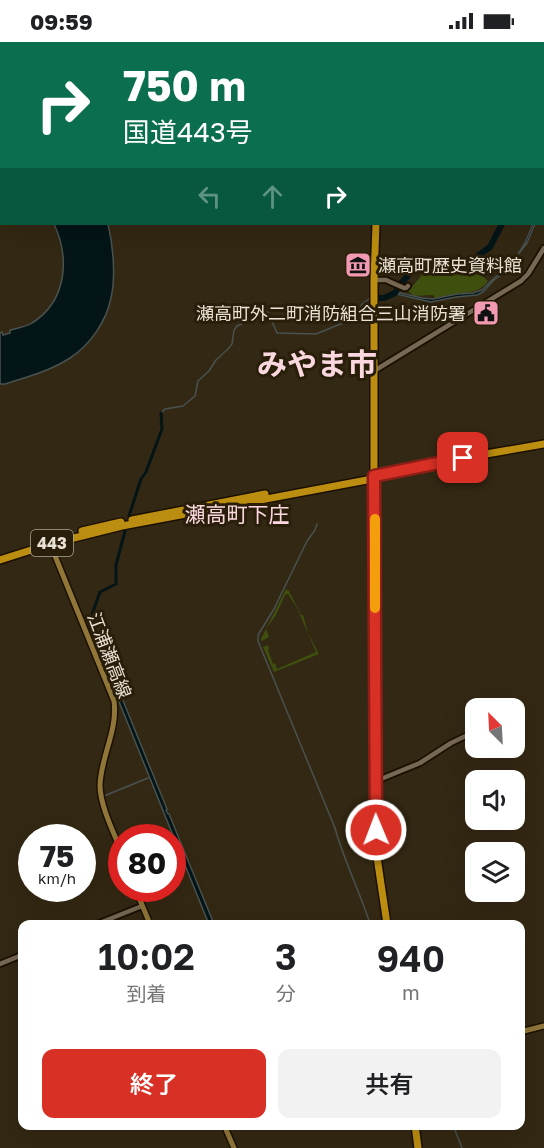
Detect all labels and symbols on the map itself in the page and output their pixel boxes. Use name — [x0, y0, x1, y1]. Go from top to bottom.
museum icon: 瀬高町歴史資料館 — [343, 250, 373, 280]
place label: 瀬高町歴史資料館 — [378, 254, 522, 276]
public building icon: 瀬高町外二町消防組合三山消防署 — [471, 298, 501, 328]
place label: 瀬高町外二町消防組合三山消防署 — [196, 302, 466, 324]
district label: みやま市 — [257, 346, 377, 382]
pin — [437, 432, 488, 483]
district label: 瀬高町下庄 — [185, 501, 290, 527]
road number: 443 — [31, 530, 73, 556]
street label: 江浦瀬高線 — [84, 609, 136, 701]
north arrow — [465, 698, 525, 758]
position arrow — [344, 798, 408, 862]
speed limit sign: 80 — [108, 824, 186, 902]

